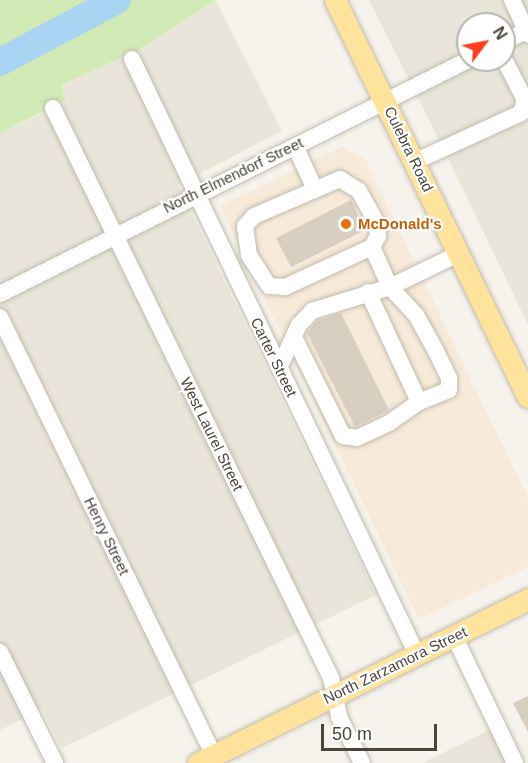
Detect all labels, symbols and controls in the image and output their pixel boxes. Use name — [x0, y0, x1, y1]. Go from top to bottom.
north arrow — [456, 12, 516, 72]
text: N — [490, 24, 510, 43]
street label: Culebra Road — [381, 103, 437, 195]
street label: North Elmendorf Street — [160, 133, 306, 217]
place label: McDonald's — [358, 215, 442, 233]
marker: McDonald's — [339, 217, 353, 231]
street label: Carter Street — [247, 314, 301, 400]
street label: West Laurel Street — [177, 374, 247, 494]
street label: Henry Street — [80, 494, 134, 578]
street label: North Zarzamora Street — [320, 622, 470, 708]
scale bar — [324, 712, 440, 750]
text: 50 m — [332, 724, 372, 744]

